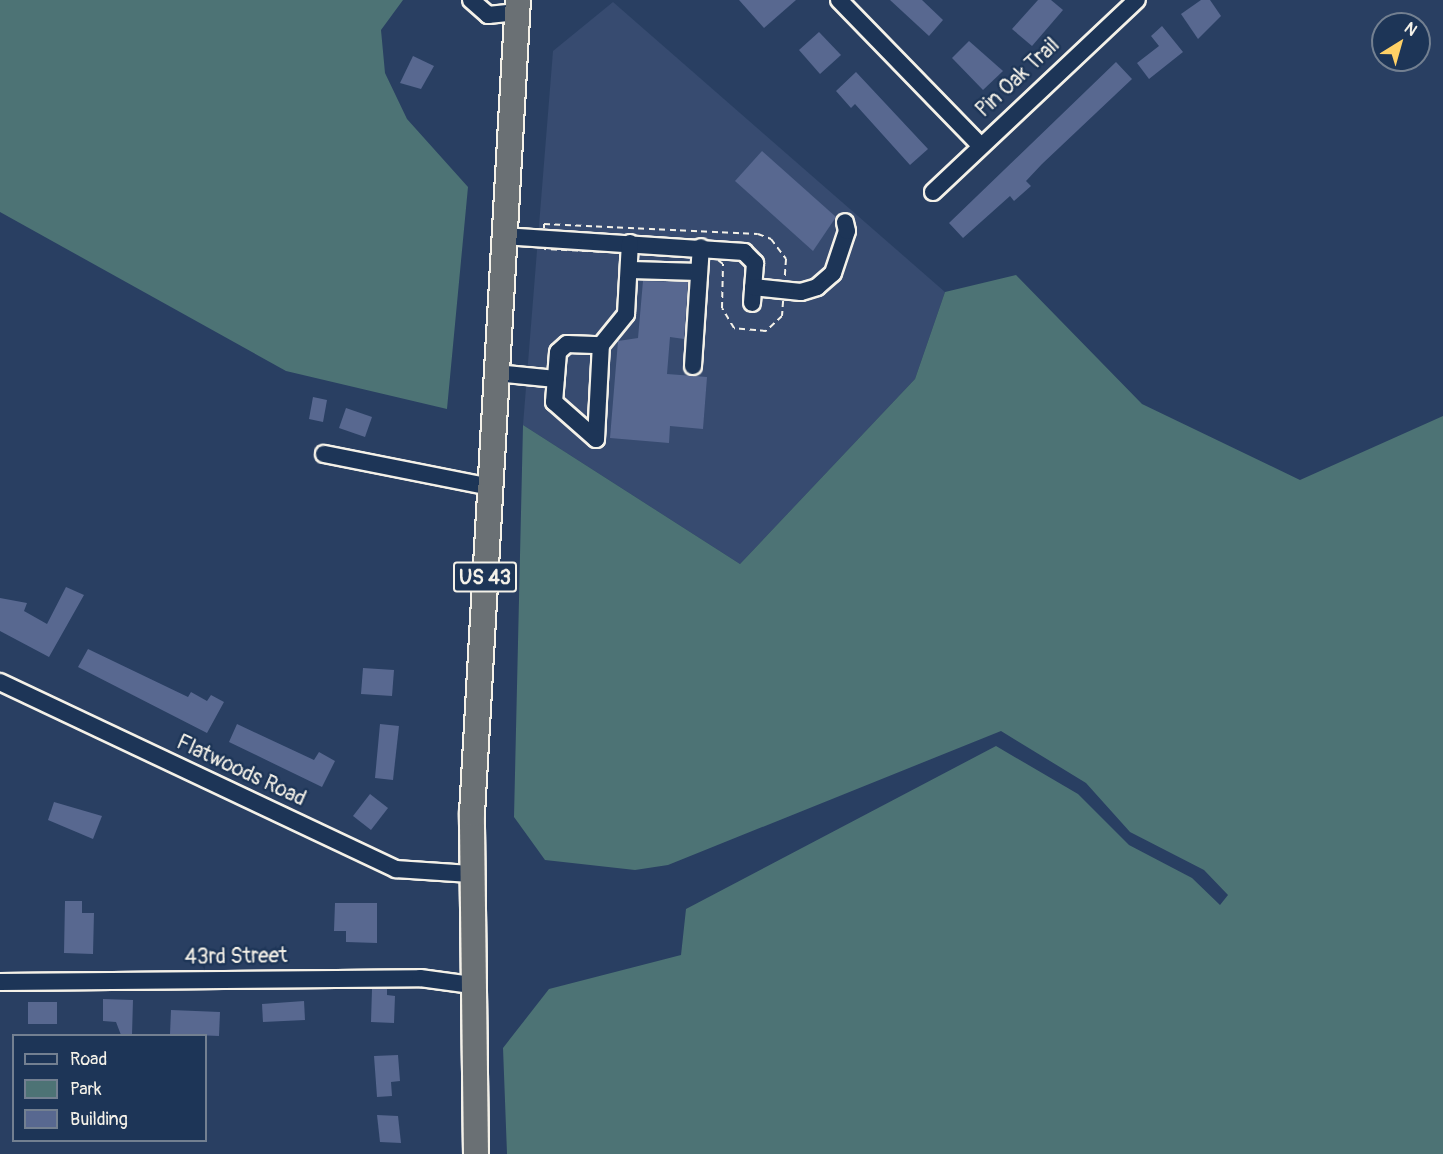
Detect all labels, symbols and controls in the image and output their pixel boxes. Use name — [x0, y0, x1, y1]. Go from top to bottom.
north arrow — [1371, 12, 1431, 72]
text: N — [1400, 18, 1421, 40]
street label: Pin Oak Trail — [971, 33, 1065, 123]
road number: US 43 — [452, 560, 518, 594]
street label: Flatwoods Road — [172, 730, 310, 812]
street label: 43rd Street — [184, 944, 288, 970]
legend — [12, 1034, 207, 1142]
text: Road — [70, 1048, 107, 1071]
text: Park — [70, 1078, 102, 1101]
text: Building — [70, 1108, 128, 1131]

